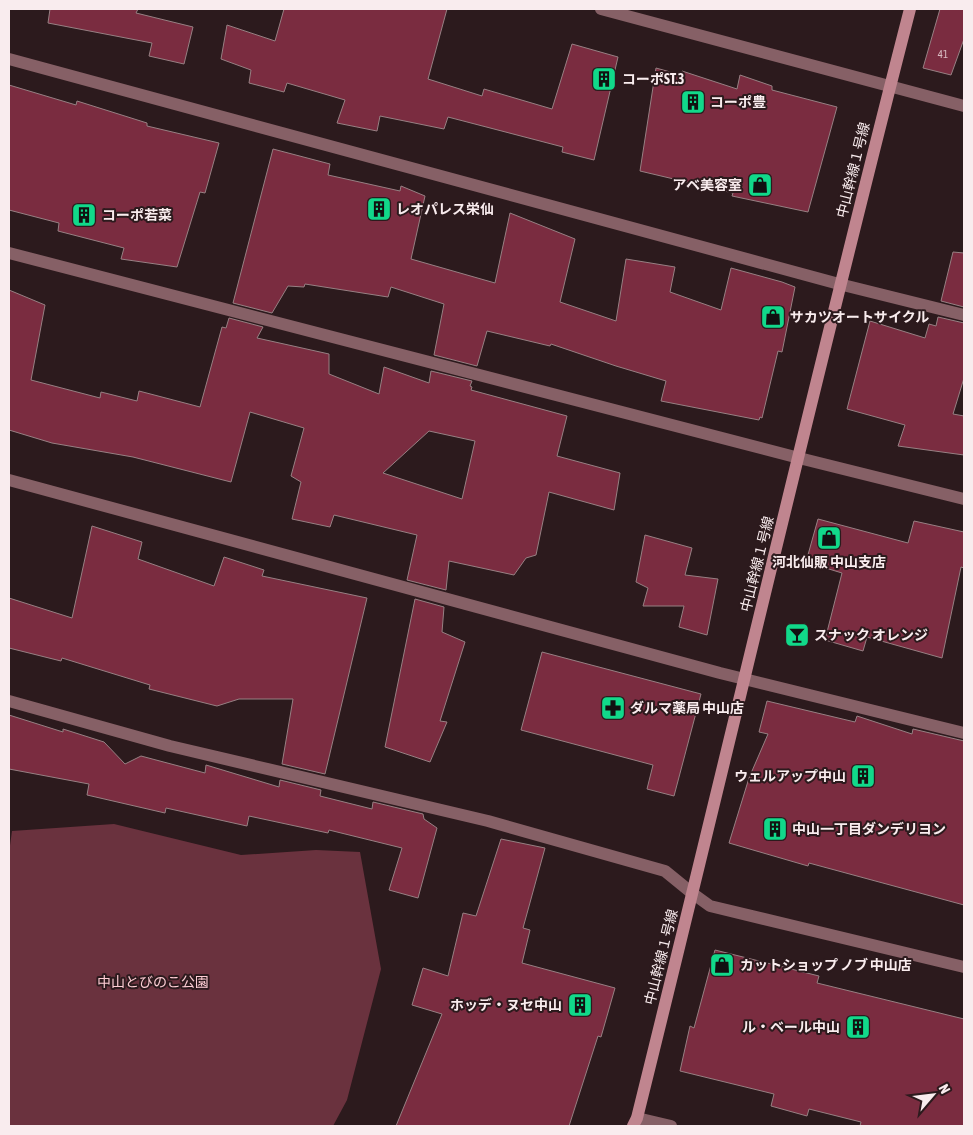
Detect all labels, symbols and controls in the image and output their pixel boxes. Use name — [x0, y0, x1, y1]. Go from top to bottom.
house number: 41 — [938, 48, 948, 60]
building icon: コーポST.3 — [591, 66, 617, 92]
place label: コーポST.3 — [622, 71, 684, 87]
building icon: コーポ豊 — [680, 89, 706, 115]
place label: コーポ豊 — [710, 94, 766, 110]
street label: 中山幹線１号線 — [833, 121, 873, 219]
shop icon: アベ美容室 — [747, 172, 773, 198]
place label: アベ美容室 — [672, 177, 742, 193]
building icon: レオパレス栄仙 — [366, 196, 392, 222]
place label: レオパレス栄仙 — [396, 201, 494, 217]
building icon: コーポ若菜 — [71, 202, 97, 228]
place label: コーポ若菜 — [102, 207, 172, 223]
shop icon: サカツオートサイクル — [760, 304, 786, 330]
place label: サカツオートサイクル — [790, 309, 929, 325]
street label: 中山幹線１号線 — [737, 515, 777, 613]
shop icon: 河北仙販 中山支店 — [816, 525, 842, 551]
place label: 河北仙販 中山支店 — [772, 554, 886, 570]
bar icon: スナック オレンジ — [784, 622, 810, 648]
place label: スナック オレンジ — [814, 627, 928, 643]
pharmacy icon: ダルマ薬局 中山店 — [600, 695, 626, 721]
place label: ダルマ薬局 中山店 — [630, 700, 744, 716]
building icon: ウェルアップ中山 — [850, 763, 876, 789]
place label: ウェルアップ中山 — [734, 768, 846, 784]
building icon: 中山一丁目ダンデリヨン — [762, 816, 788, 842]
place label: 中山一丁目ダンデリヨン — [792, 821, 946, 837]
street label: 中山幹線１号線 — [641, 908, 681, 1006]
shop icon: カットショップ ノブ 中山店 — [709, 952, 735, 978]
place label: カットショップ ノブ 中山店 — [740, 957, 912, 973]
park label: 中山とびのこ公園 — [97, 974, 209, 990]
building icon: ホッデ・ヌセ中山 — [567, 992, 593, 1018]
place label: ホッデ・ヌセ中山 — [450, 997, 562, 1013]
building icon: ル・ベール中山 — [845, 1014, 871, 1040]
place label: ル・ベール中山 — [742, 1019, 840, 1035]
north arrow — [908, 1070, 958, 1120]
text: N — [935, 1081, 953, 1096]

